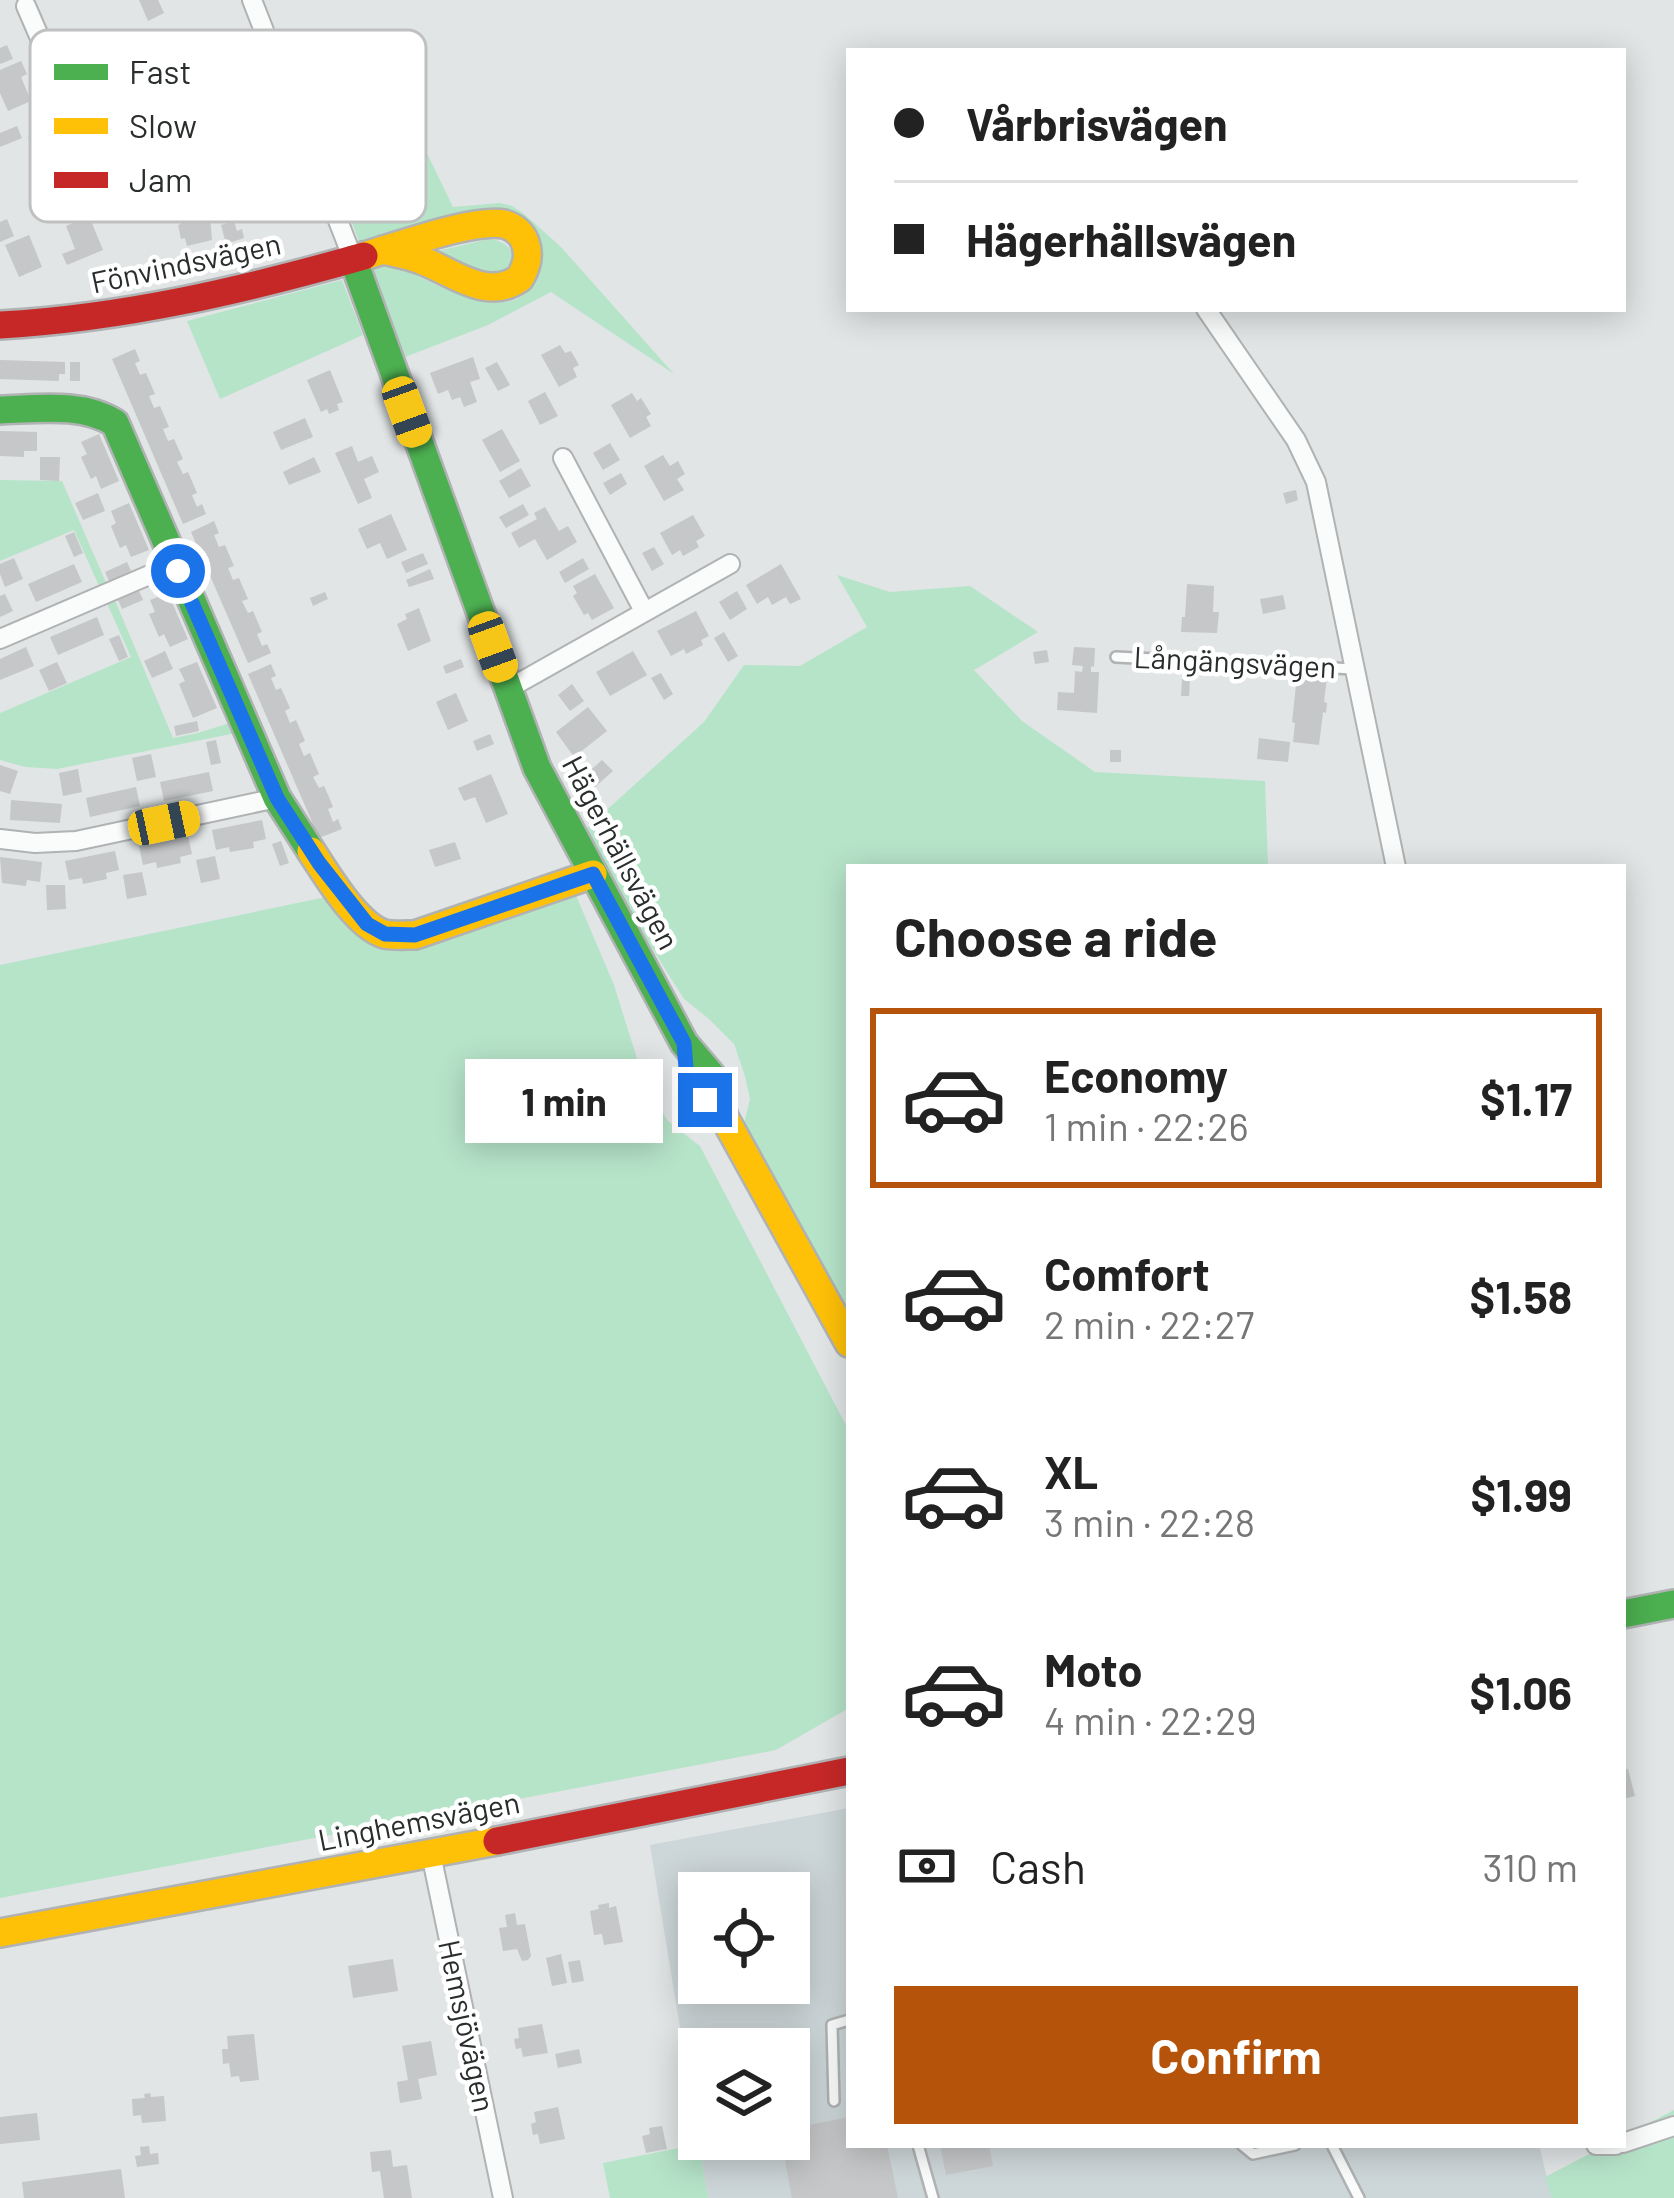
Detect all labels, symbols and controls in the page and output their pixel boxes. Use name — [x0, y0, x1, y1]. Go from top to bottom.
legend — [30, 30, 426, 222]
text: Fast — [129, 51, 191, 91]
text: Vårbrisvägen — [966, 96, 1228, 150]
text: Slow — [129, 105, 197, 145]
text: Jam — [129, 159, 192, 199]
text: Hägerhällsvägen — [966, 212, 1296, 266]
street label: Fönvindsvägen — [87, 224, 284, 300]
car — [378, 372, 436, 452]
route start — [151, 544, 205, 598]
car — [464, 607, 522, 687]
street label: Långängsvägen — [1133, 638, 1337, 684]
street label: Hägerhällsvägen — [556, 749, 688, 955]
car — [125, 798, 203, 848]
text: Choose a ride — [894, 903, 1218, 968]
icon: car — [900, 1044, 1008, 1152]
text: Economy — [1044, 1048, 1228, 1102]
callout: 1 min — [465, 1058, 663, 1142]
text: $1.17 — [1480, 1071, 1572, 1125]
route end — [678, 1073, 732, 1127]
text: 1 min — [521, 1077, 607, 1124]
text: 1 min · 22:26 — [1044, 1102, 1248, 1149]
icon: car — [900, 1242, 1008, 1350]
text: Comfort — [1044, 1246, 1210, 1300]
text: $1.58 — [1470, 1269, 1572, 1323]
text: 2 min · 22:27 — [1044, 1300, 1254, 1347]
icon: car — [900, 1440, 1008, 1548]
text: XL — [1044, 1444, 1098, 1498]
text: $1.99 — [1470, 1467, 1572, 1521]
text: 3 min · 22:28 — [1044, 1498, 1255, 1545]
icon: car — [900, 1638, 1008, 1746]
text: Moto — [1044, 1642, 1142, 1696]
text: $1.06 — [1470, 1665, 1572, 1719]
text: 4 min · 22:29 — [1044, 1696, 1257, 1743]
street label: Linghemsvägen — [315, 1783, 522, 1857]
icon: cash — [894, 1833, 960, 1899]
text: Cash — [990, 1839, 1086, 1893]
text: 310 m — [1482, 1843, 1578, 1890]
map controls — [678, 1872, 810, 2160]
button: locate — [678, 1872, 810, 2004]
street label: Hemsjövägen — [432, 1936, 504, 2115]
button: Confirm — [894, 1986, 1578, 2124]
button: layers — [678, 2028, 810, 2160]

